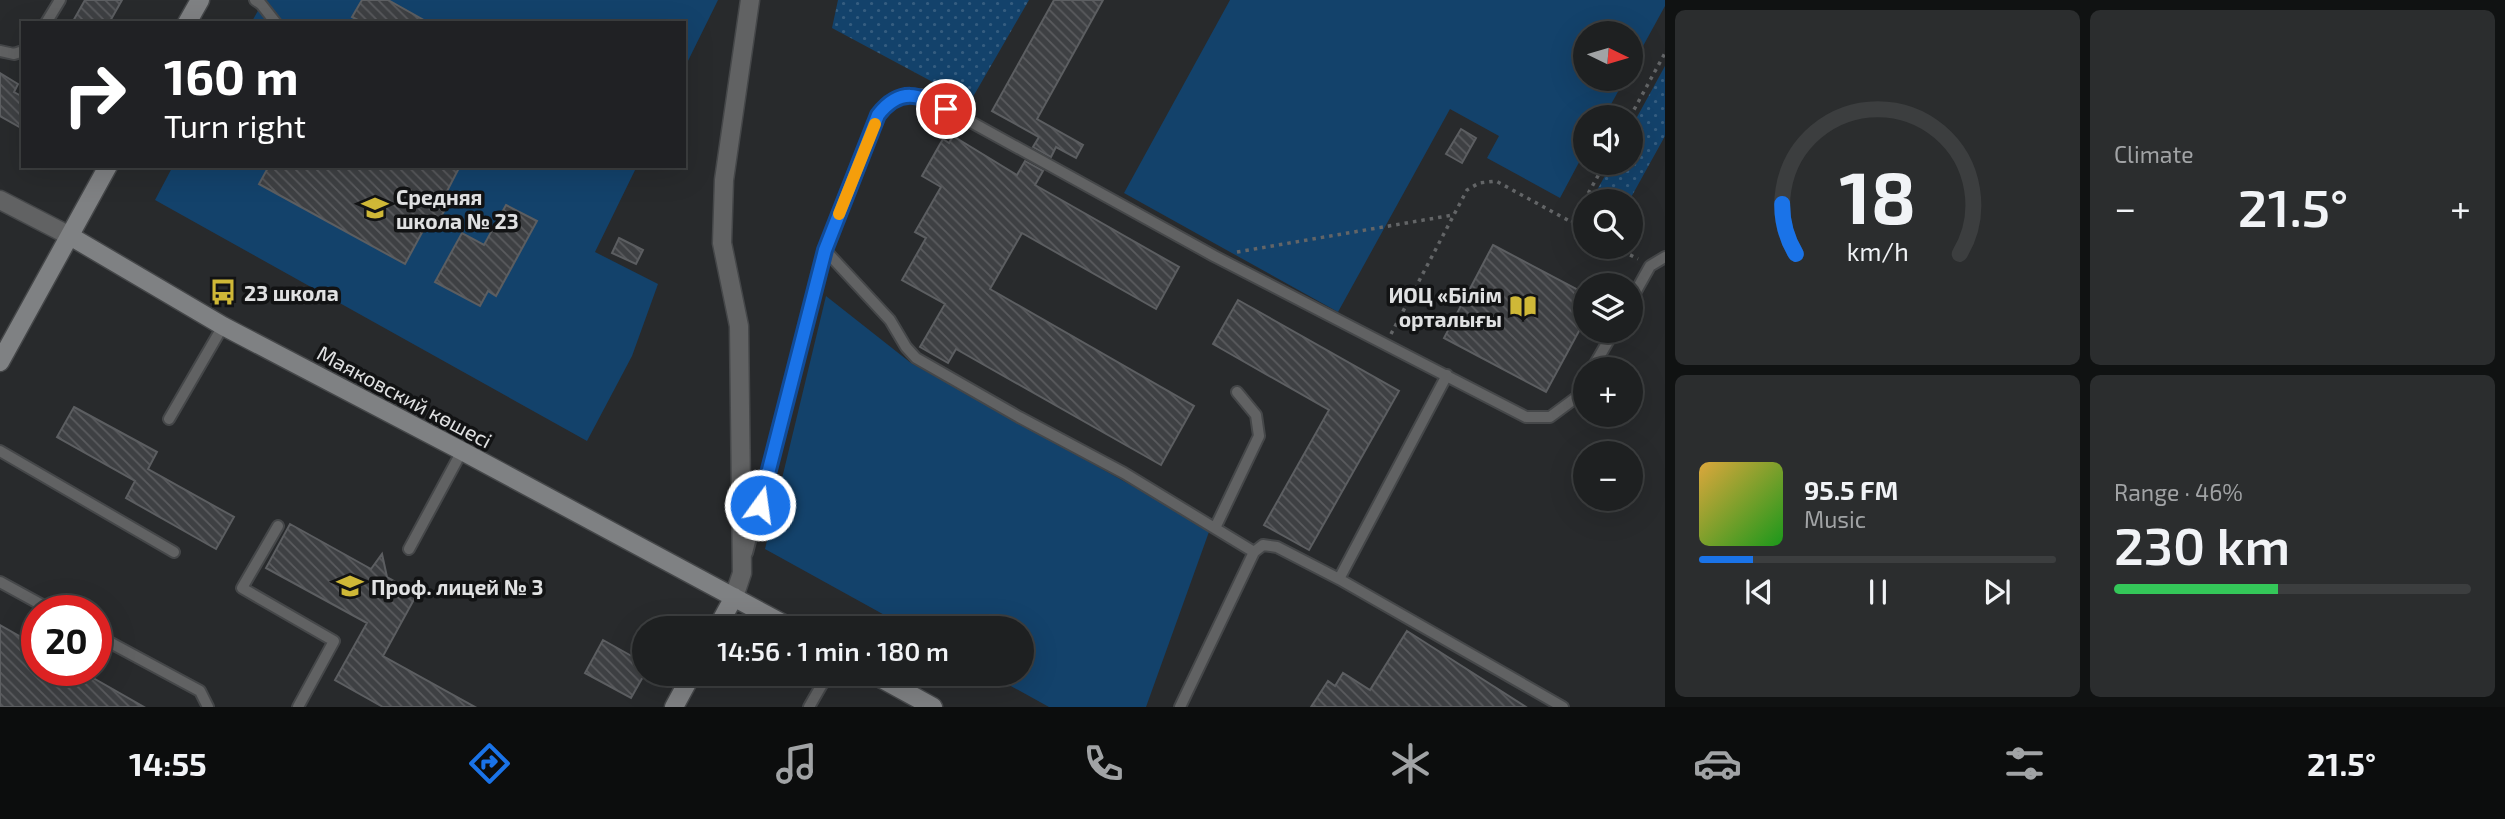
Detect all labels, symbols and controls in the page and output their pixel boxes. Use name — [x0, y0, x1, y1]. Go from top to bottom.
north arrow — [1573, 21, 1643, 91]
map controls — [1573, 21, 1643, 511]
text: 160 m — [164, 46, 299, 105]
icon: right — [49, 49, 140, 140]
pin — [916, 79, 976, 139]
icon: arrive — [927, 90, 965, 128]
button: sound — [1573, 105, 1643, 175]
text: Turn right — [164, 106, 306, 144]
text: Climate — [2114, 140, 2194, 168]
text: 18 — [1839, 151, 1916, 239]
text: 21.5° — [2238, 175, 2348, 237]
place label: Средняя школа № 23 — [396, 184, 519, 233]
text: − — [2114, 184, 2136, 230]
text: + — [2450, 184, 2471, 230]
button: search — [1573, 189, 1643, 259]
school or university icon: Средняя школа № 23 — [360, 193, 390, 223]
text: km/h — [1846, 235, 1909, 265]
button: layers — [1573, 273, 1643, 343]
bus stop icon: 23 школа — [208, 277, 238, 307]
place label: 23 школа — [244, 280, 339, 305]
place label: ИОЦ «Білім орталығы — [1388, 282, 1502, 331]
library icon: ИОЦ «Білім орталығы — [1508, 291, 1538, 321]
street label: Маяковский көшесі — [313, 339, 497, 453]
button: + — [1573, 357, 1643, 427]
button: − — [1573, 441, 1643, 511]
position arrow — [723, 468, 797, 542]
text: 95.5 FM — [1804, 474, 1898, 505]
text: Range · 46% — [2114, 478, 2243, 506]
text: Music — [1804, 505, 1866, 533]
text: 230 km — [2114, 513, 2290, 575]
school or university icon: Проф. лицей № 3 — [335, 571, 365, 601]
icon: previous — [1740, 573, 1778, 611]
icon: pause — [1859, 573, 1897, 611]
icon: next — [1978, 573, 2016, 611]
place label: Проф. лицей № 3 — [371, 574, 543, 599]
speed limit sign: 20 — [21, 595, 112, 686]
text: 14:56 · 1 min · 180 m — [717, 635, 949, 666]
icon: directions — [465, 739, 514, 788]
icon: music — [772, 739, 821, 788]
icon: phone — [1079, 739, 1128, 788]
icon: climate — [1386, 739, 1435, 788]
icon: car — [1693, 739, 1742, 788]
icon: filters — [2000, 739, 2049, 788]
text: 14:55 — [129, 744, 207, 782]
text: 21.5° — [2307, 744, 2376, 782]

